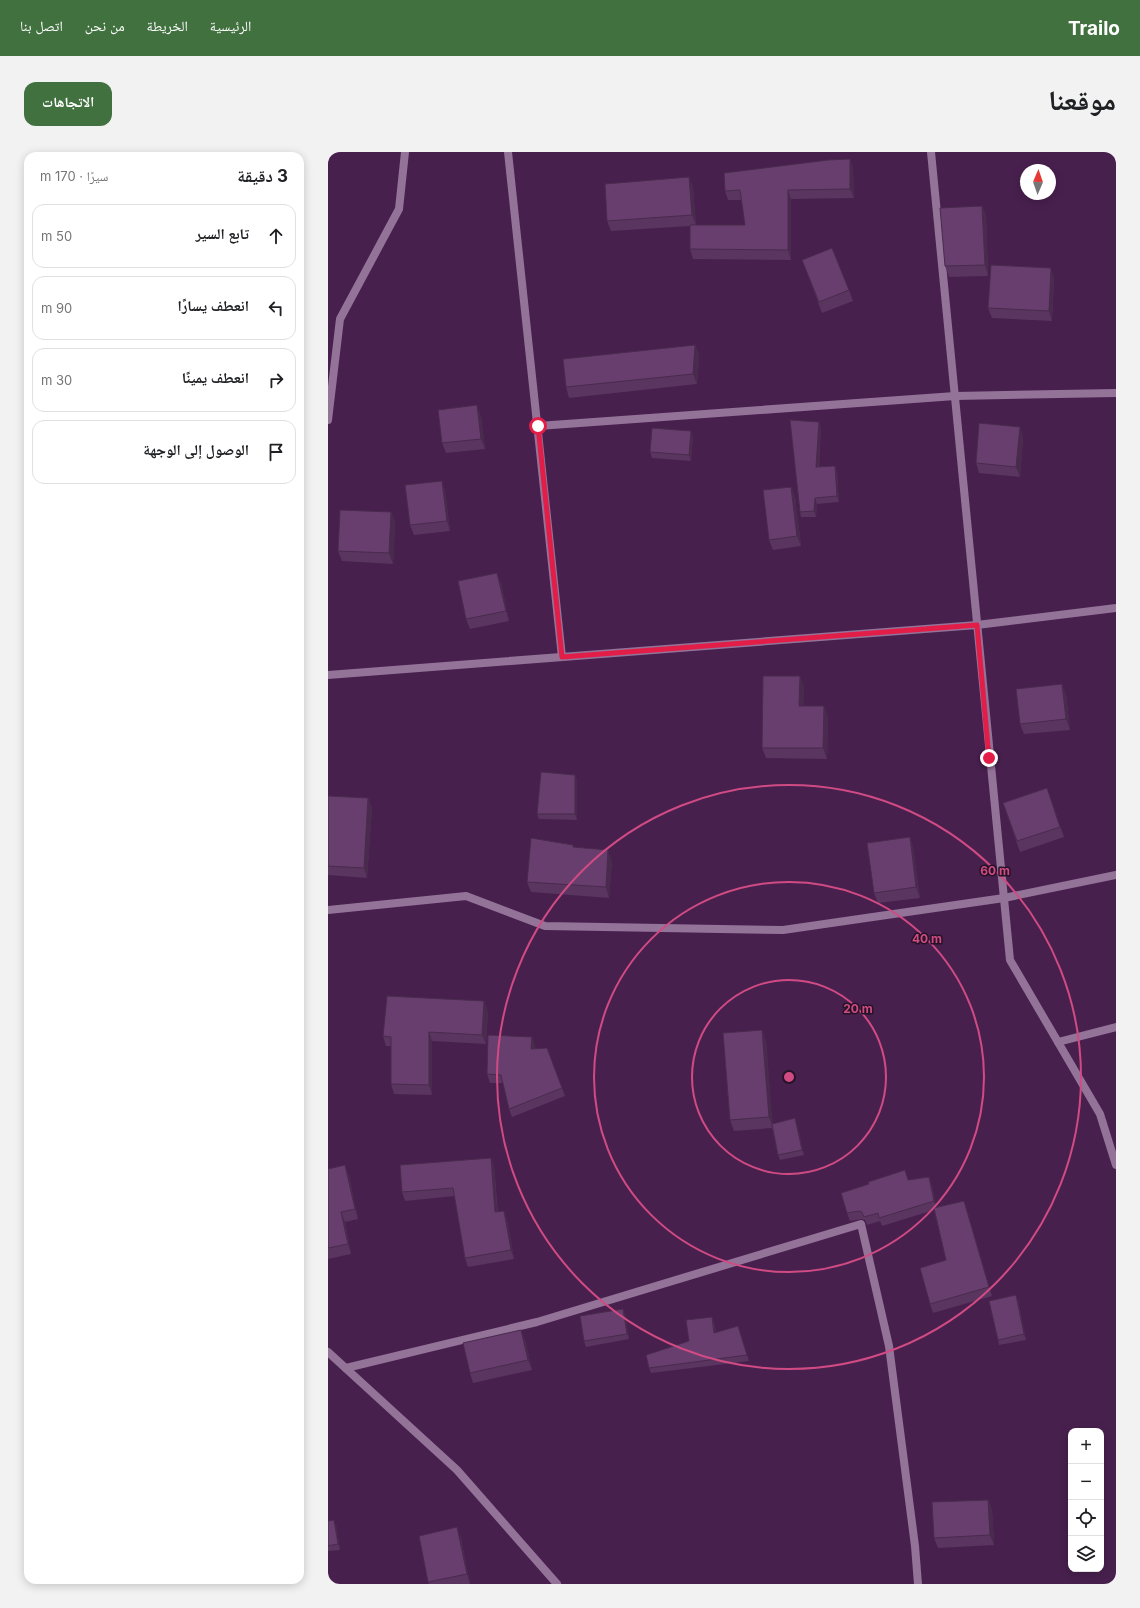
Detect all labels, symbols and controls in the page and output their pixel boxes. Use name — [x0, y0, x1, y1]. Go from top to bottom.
text: اتصل بنا — [20, 17, 63, 34]
text: من نحن — [85, 17, 125, 34]
text: الخريطة — [147, 17, 188, 34]
text: الرئيسية — [210, 17, 251, 34]
text: Trailo — [1068, 17, 1120, 40]
button: الاتجاهات — [24, 82, 112, 126]
text: موقعنا — [1048, 83, 1116, 117]
north arrow — [1020, 164, 1056, 200]
text: 3 دقيقة — [237, 166, 288, 186]
text: سيرًا · 170 m — [40, 168, 108, 184]
text: تابع السير — [195, 224, 249, 243]
icon: ahead — [265, 225, 287, 247]
text: 50 m — [41, 228, 72, 244]
text: انعطف يسارًا — [177, 296, 249, 315]
icon: left — [265, 297, 287, 319]
text: 90 m — [41, 300, 72, 316]
text: انعطف يمينًا — [182, 368, 249, 387]
icon: right — [265, 369, 287, 391]
text: 30 m — [41, 372, 72, 388]
route start — [529, 417, 547, 435]
text: الوصول إلى الوجهة — [143, 440, 249, 459]
icon: arrive — [265, 441, 287, 463]
route end — [980, 749, 998, 767]
text: 60 m — [980, 863, 1010, 878]
text: 40 m — [912, 931, 942, 946]
text: 20 m — [843, 1001, 873, 1016]
centre of rings — [782, 1070, 796, 1084]
map controls — [1068, 1428, 1104, 1572]
button: + — [1068, 1428, 1104, 1464]
button: − — [1068, 1464, 1104, 1500]
button: locate — [1068, 1500, 1104, 1536]
button: layers — [1068, 1536, 1104, 1572]

